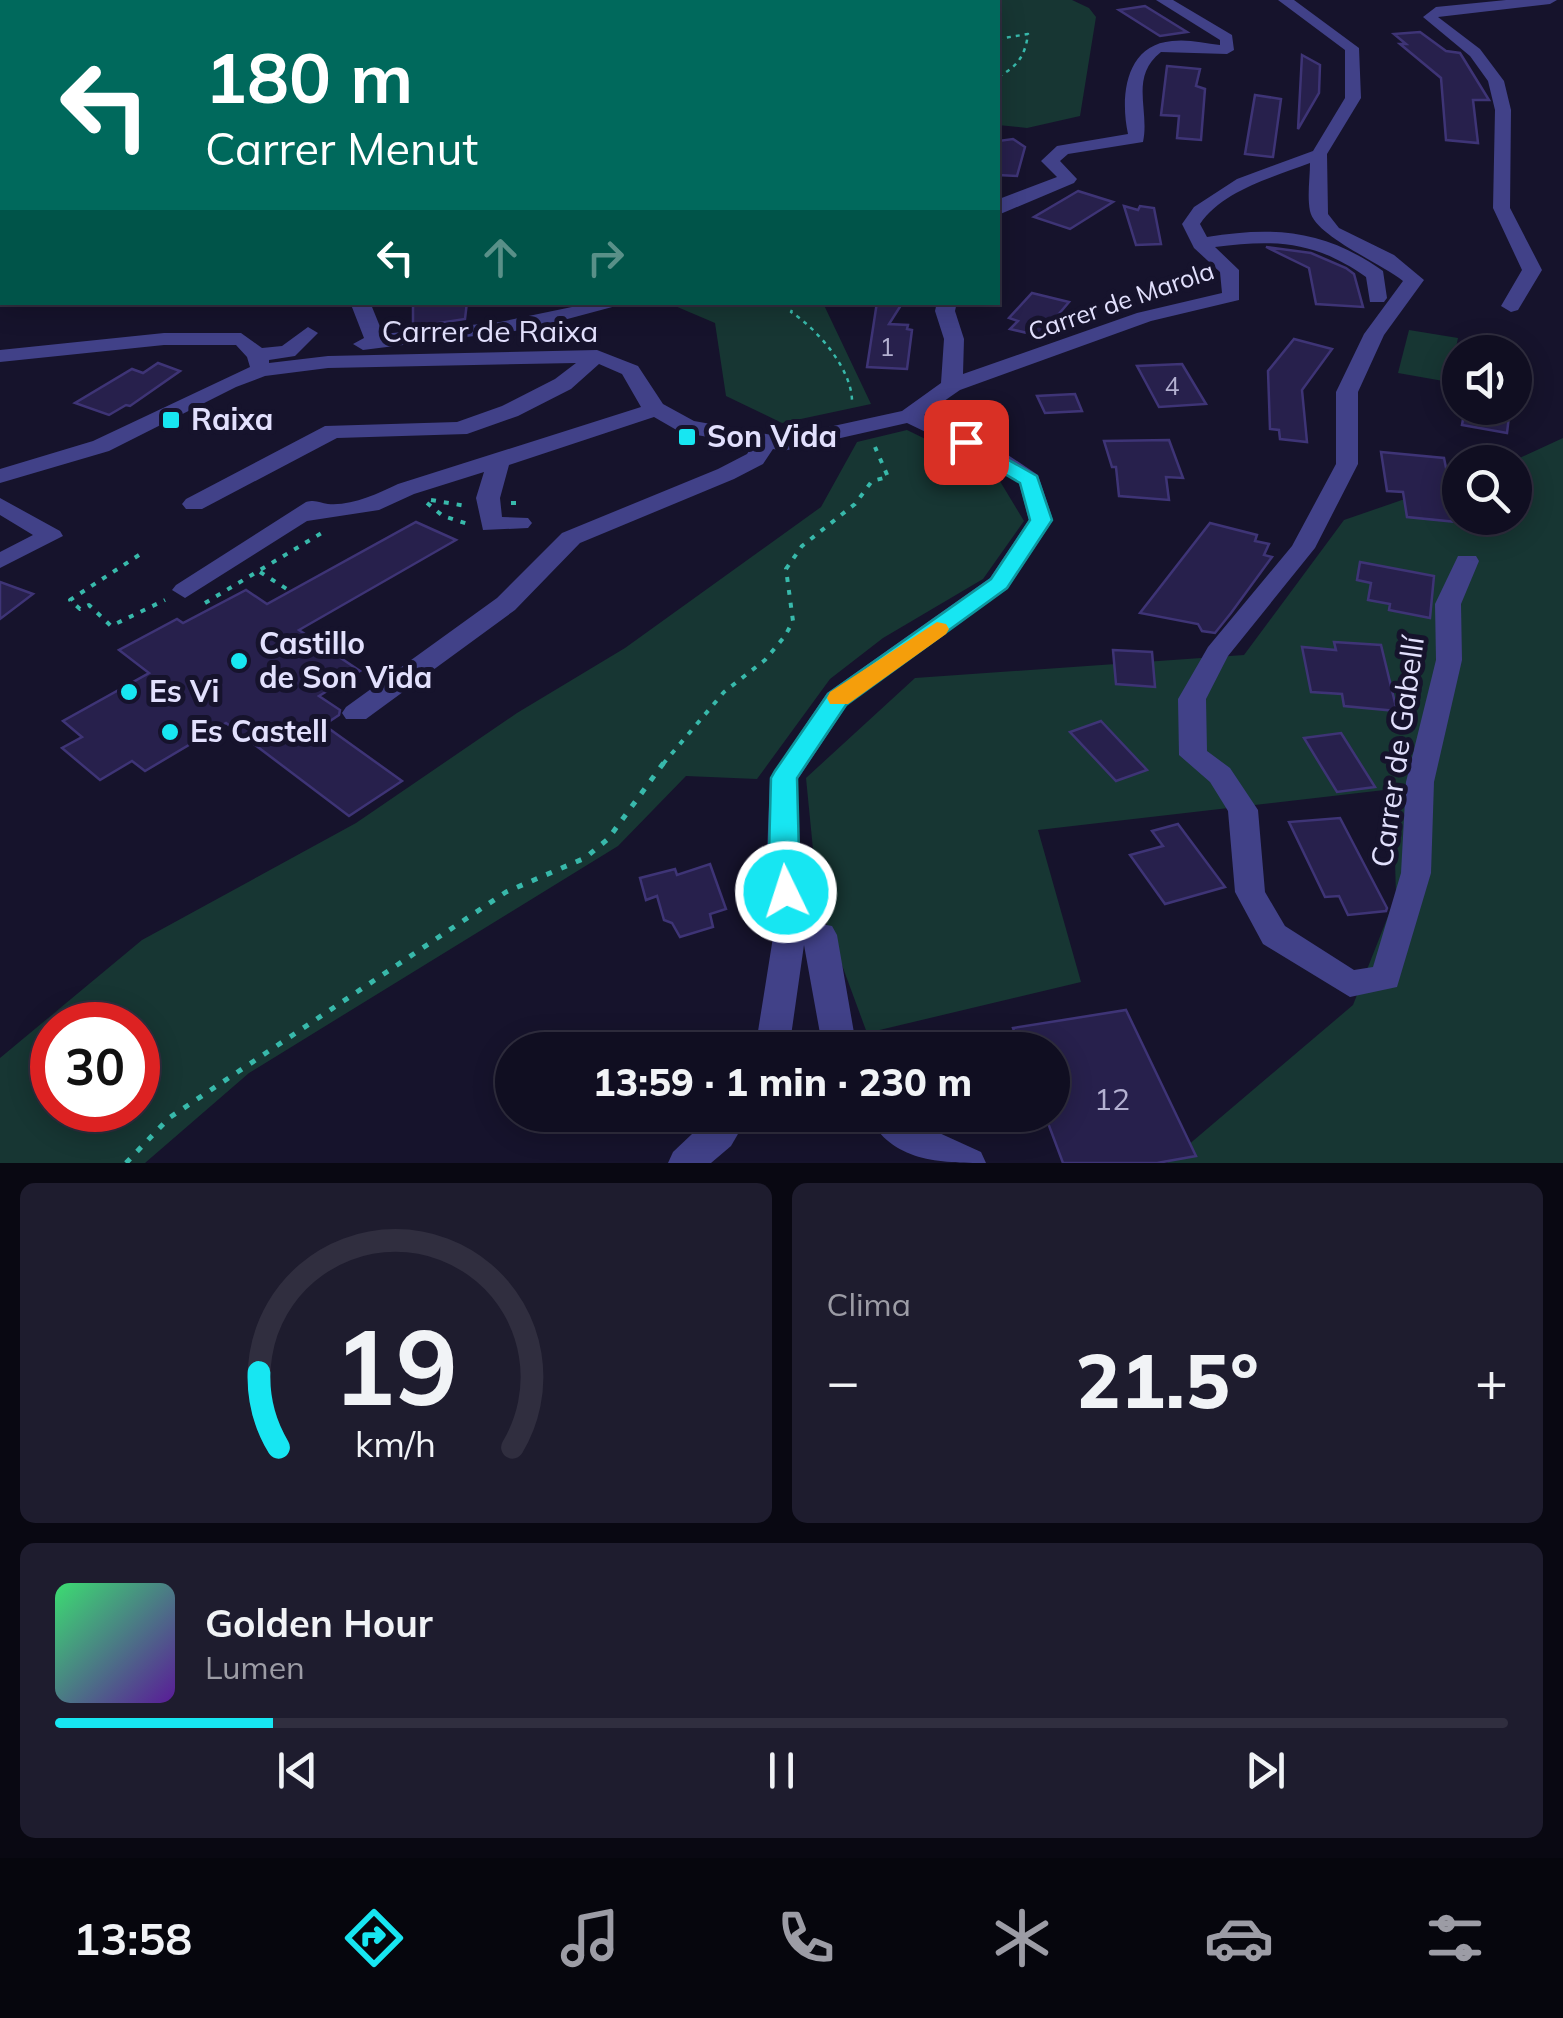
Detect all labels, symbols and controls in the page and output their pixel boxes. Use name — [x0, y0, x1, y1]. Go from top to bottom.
text: 180 m — [205, 33, 413, 121]
icon: left — [40, 40, 170, 170]
text: Carrer Menut — [205, 120, 478, 176]
icon: left — [368, 230, 423, 285]
icon: ahead — [473, 230, 528, 285]
icon: right — [578, 230, 633, 285]
street label: Carrer de Marola — [1024, 254, 1218, 347]
street label: Carrer de Raixa — [382, 312, 598, 350]
house number: 1 — [879, 331, 895, 362]
map controls — [1442, 335, 1532, 535]
button: sound — [1442, 335, 1532, 425]
house number: 4 — [1164, 370, 1180, 401]
place label: Raixa — [191, 400, 273, 438]
pin — [924, 400, 1009, 485]
marker: Raixa — [160, 409, 182, 431]
icon: arrive — [939, 415, 994, 470]
place label: Son Vida — [707, 417, 837, 455]
marker: Son Vida — [676, 426, 698, 448]
button: search — [1442, 445, 1532, 535]
place label: Castillo de Son Vida — [259, 624, 432, 696]
street label: Carrer de Gabellí — [1362, 632, 1432, 870]
marker: Castillo de Son Vida — [228, 650, 250, 672]
place label: Es Vi — [149, 672, 219, 710]
marker: Es Vi — [118, 681, 140, 703]
place label: Es Castell — [190, 712, 328, 750]
marker: Es Castell — [159, 721, 181, 743]
position arrow — [734, 840, 838, 944]
speed limit sign: 30 — [30, 1002, 160, 1132]
text: 13:59 · 1 min · 230 m — [593, 1058, 972, 1106]
house number: 12 — [1094, 1080, 1130, 1118]
text: Clima — [827, 1284, 911, 1324]
text: 19 — [333, 1300, 458, 1431]
text: 21.5° — [1076, 1333, 1259, 1427]
text: − — [827, 1346, 860, 1415]
text: + — [1475, 1346, 1508, 1415]
text: km/h — [355, 1421, 436, 1466]
text: Golden Hour — [205, 1599, 433, 1647]
text: Lumen — [205, 1647, 305, 1687]
icon: previous — [270, 1743, 325, 1798]
icon: pause — [754, 1743, 809, 1798]
icon: next — [1238, 1743, 1293, 1798]
icon: directions — [339, 1903, 409, 1973]
icon: music — [555, 1903, 625, 1973]
icon: phone — [771, 1903, 841, 1973]
icon: climate — [987, 1903, 1057, 1973]
icon: car — [1204, 1903, 1274, 1973]
icon: filters — [1420, 1903, 1490, 1973]
text: 13:58 — [73, 1910, 192, 1966]

